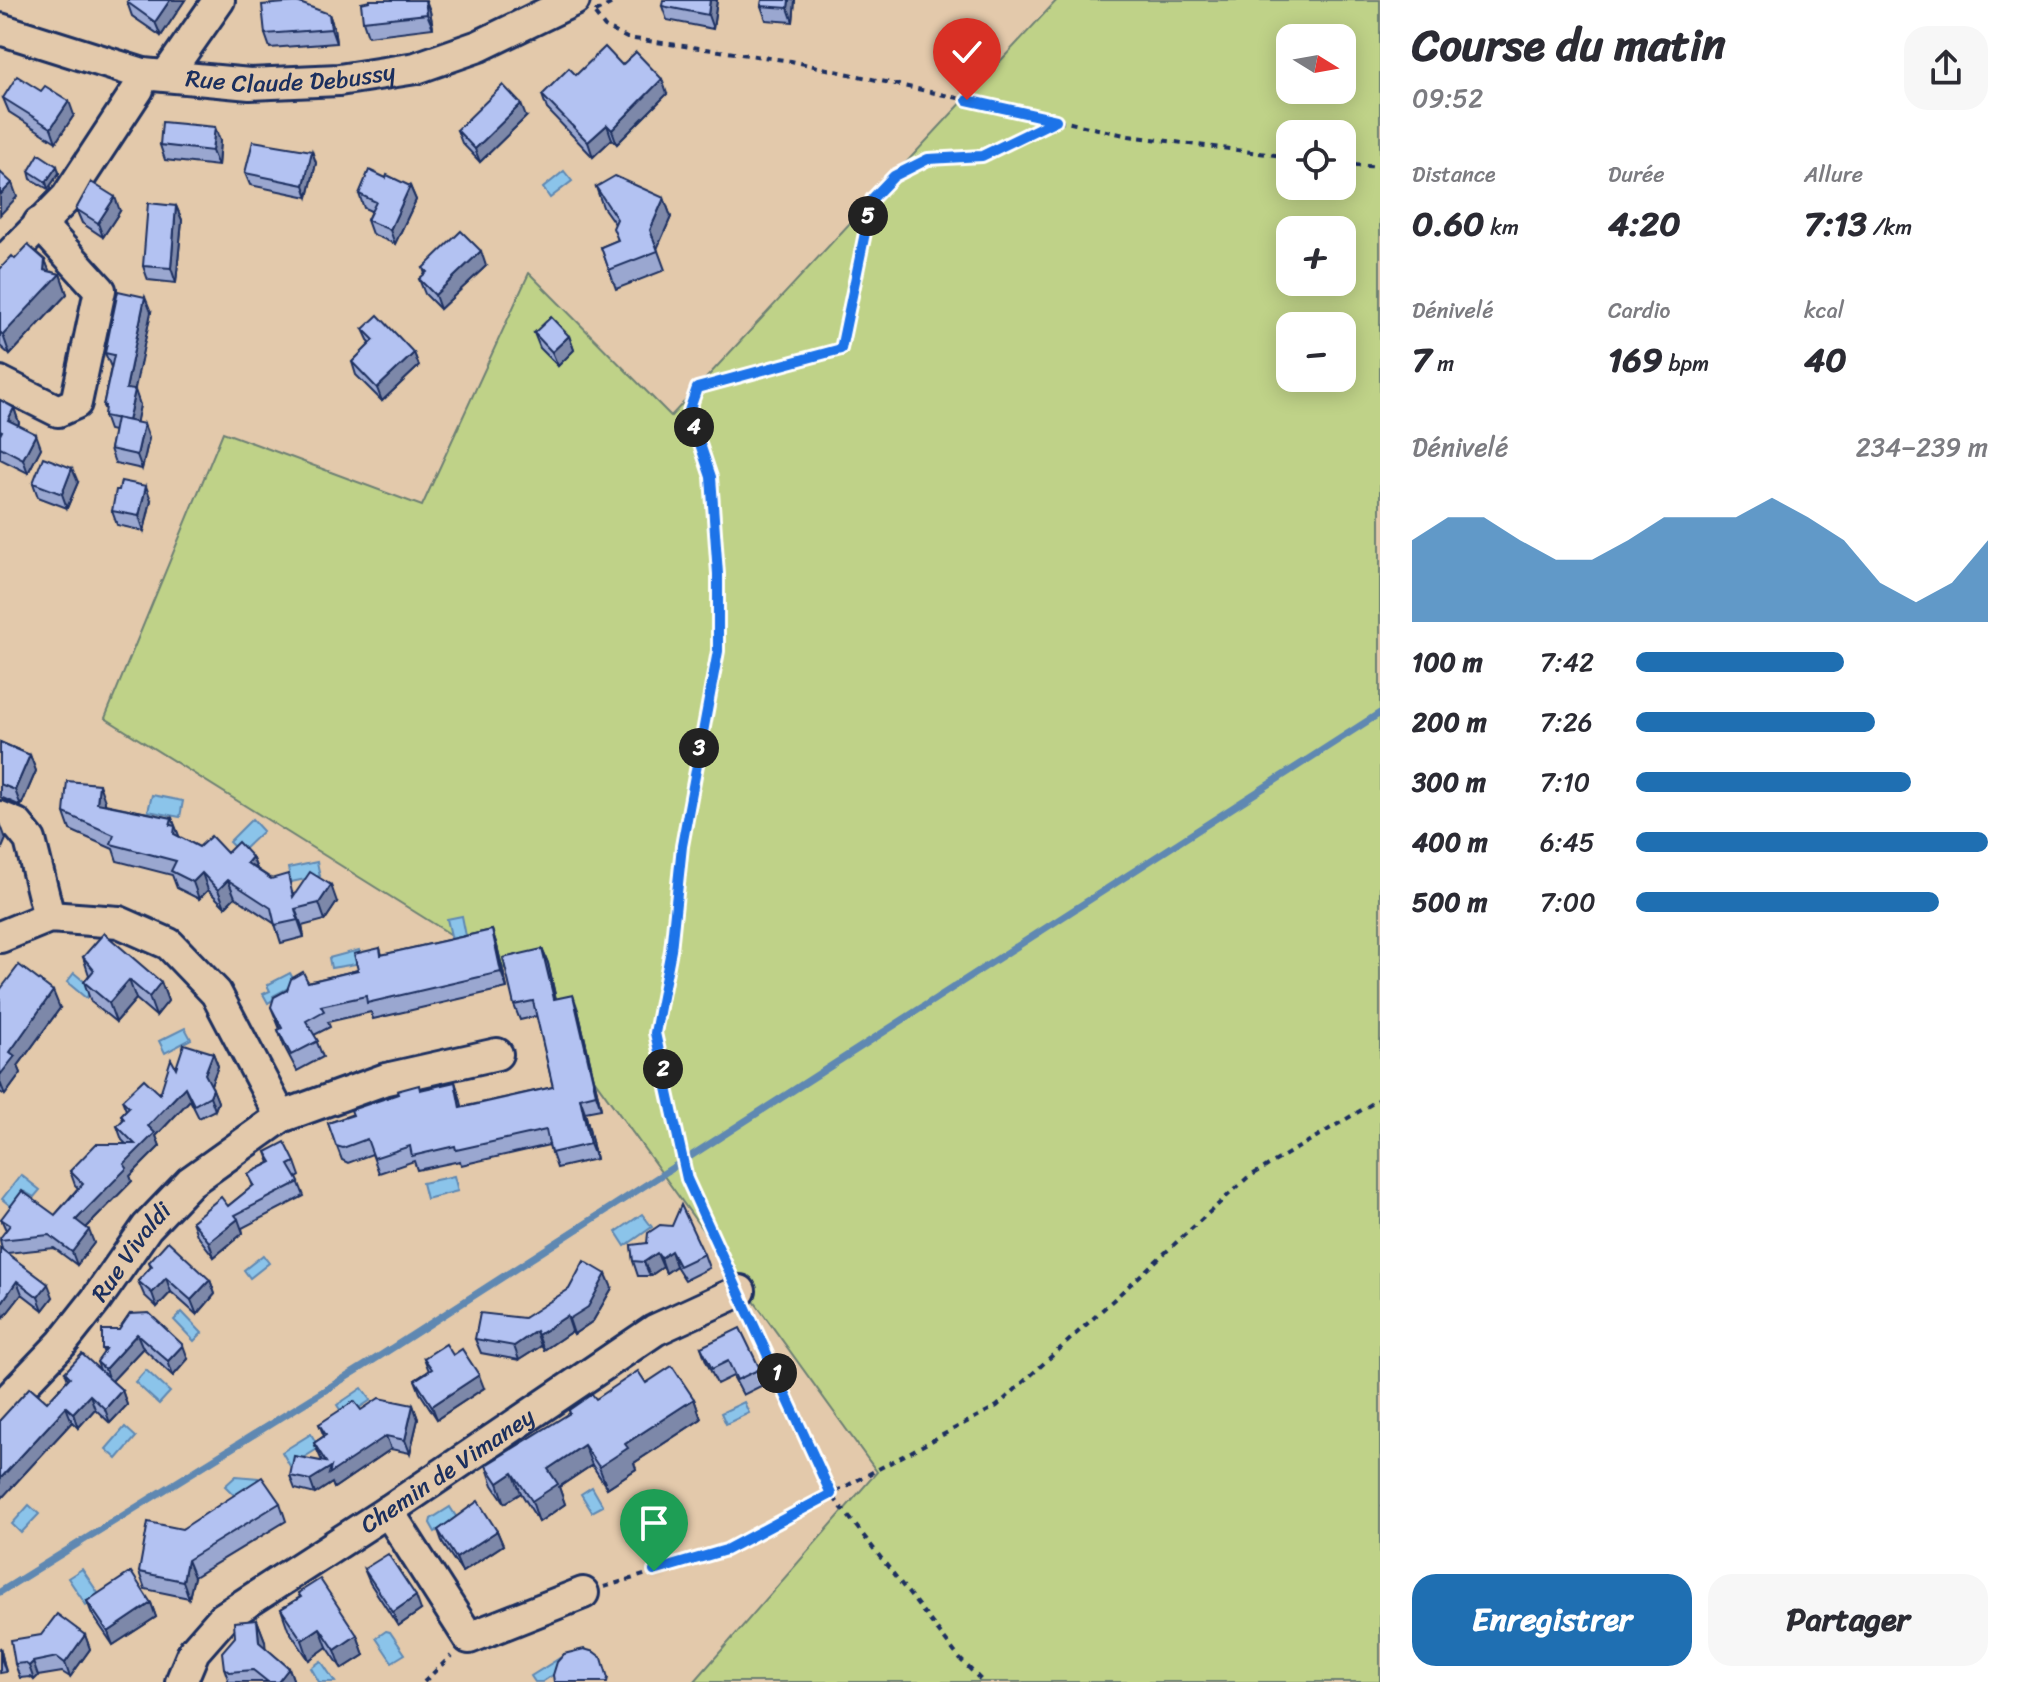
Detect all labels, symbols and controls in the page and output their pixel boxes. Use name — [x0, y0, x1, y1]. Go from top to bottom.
text: Course du matin — [1412, 6, 1726, 84]
pin — [933, 18, 1001, 100]
north arrow — [1276, 24, 1356, 104]
map controls — [1276, 24, 1356, 392]
button: share — [1904, 26, 1988, 110]
icon: check — [945, 30, 989, 74]
street label: Rue Claude Debussy — [184, 50, 399, 105]
text: 09:52 — [1412, 75, 1483, 121]
button: locate — [1276, 120, 1356, 200]
text: Distance — [1412, 155, 1496, 194]
text: Durée — [1608, 155, 1665, 194]
text: Allure — [1804, 155, 1863, 194]
text: 0.60 — [1412, 194, 1485, 254]
text: 4:20 — [1608, 194, 1681, 254]
text: 7:13 — [1804, 194, 1867, 254]
pin: 5 — [848, 196, 888, 236]
text: 5 — [861, 196, 875, 235]
text: km — [1485, 208, 1519, 247]
text: /km — [1867, 208, 1912, 247]
button: + — [1276, 216, 1356, 296]
text: Dénivelé — [1412, 291, 1494, 330]
text: Cardio — [1608, 291, 1670, 330]
text: kcal — [1804, 291, 1844, 330]
button: − — [1276, 312, 1356, 392]
text: 7 — [1412, 330, 1431, 390]
text: 169 — [1608, 330, 1663, 390]
text: 40 — [1804, 330, 1847, 390]
text: m — [1431, 344, 1454, 383]
text: bpm — [1663, 344, 1709, 383]
pin: 4 — [674, 407, 714, 447]
text: 4 — [687, 407, 701, 446]
text: Dénivelé — [1412, 424, 1508, 470]
text: 234–239 m — [1856, 424, 1988, 470]
text: 100 m — [1412, 639, 1483, 685]
text: 7:42 — [1540, 639, 1594, 685]
text: 200 m — [1412, 699, 1487, 745]
text: 7:26 — [1540, 699, 1592, 745]
pin: 3 — [679, 728, 719, 768]
text: 3 — [693, 728, 705, 767]
text: 300 m — [1412, 759, 1486, 805]
text: 7:10 — [1540, 759, 1590, 805]
text: 400 m — [1412, 819, 1488, 865]
text: 6:45 — [1540, 819, 1595, 865]
text: 500 m — [1412, 879, 1487, 925]
text: 7:00 — [1540, 879, 1596, 925]
pin: 2 — [643, 1049, 683, 1089]
text: 2 — [657, 1049, 669, 1088]
street label: Rue Vivaldi — [79, 1191, 183, 1311]
pin: 1 — [757, 1353, 797, 1393]
text: 1 — [772, 1353, 782, 1392]
street label: Chemin de Vimaney — [352, 1396, 544, 1545]
pin — [620, 1489, 688, 1571]
icon: arrive — [632, 1501, 676, 1545]
button: Enregistrer — [1412, 1574, 1692, 1666]
button: Partager — [1708, 1574, 1988, 1666]

